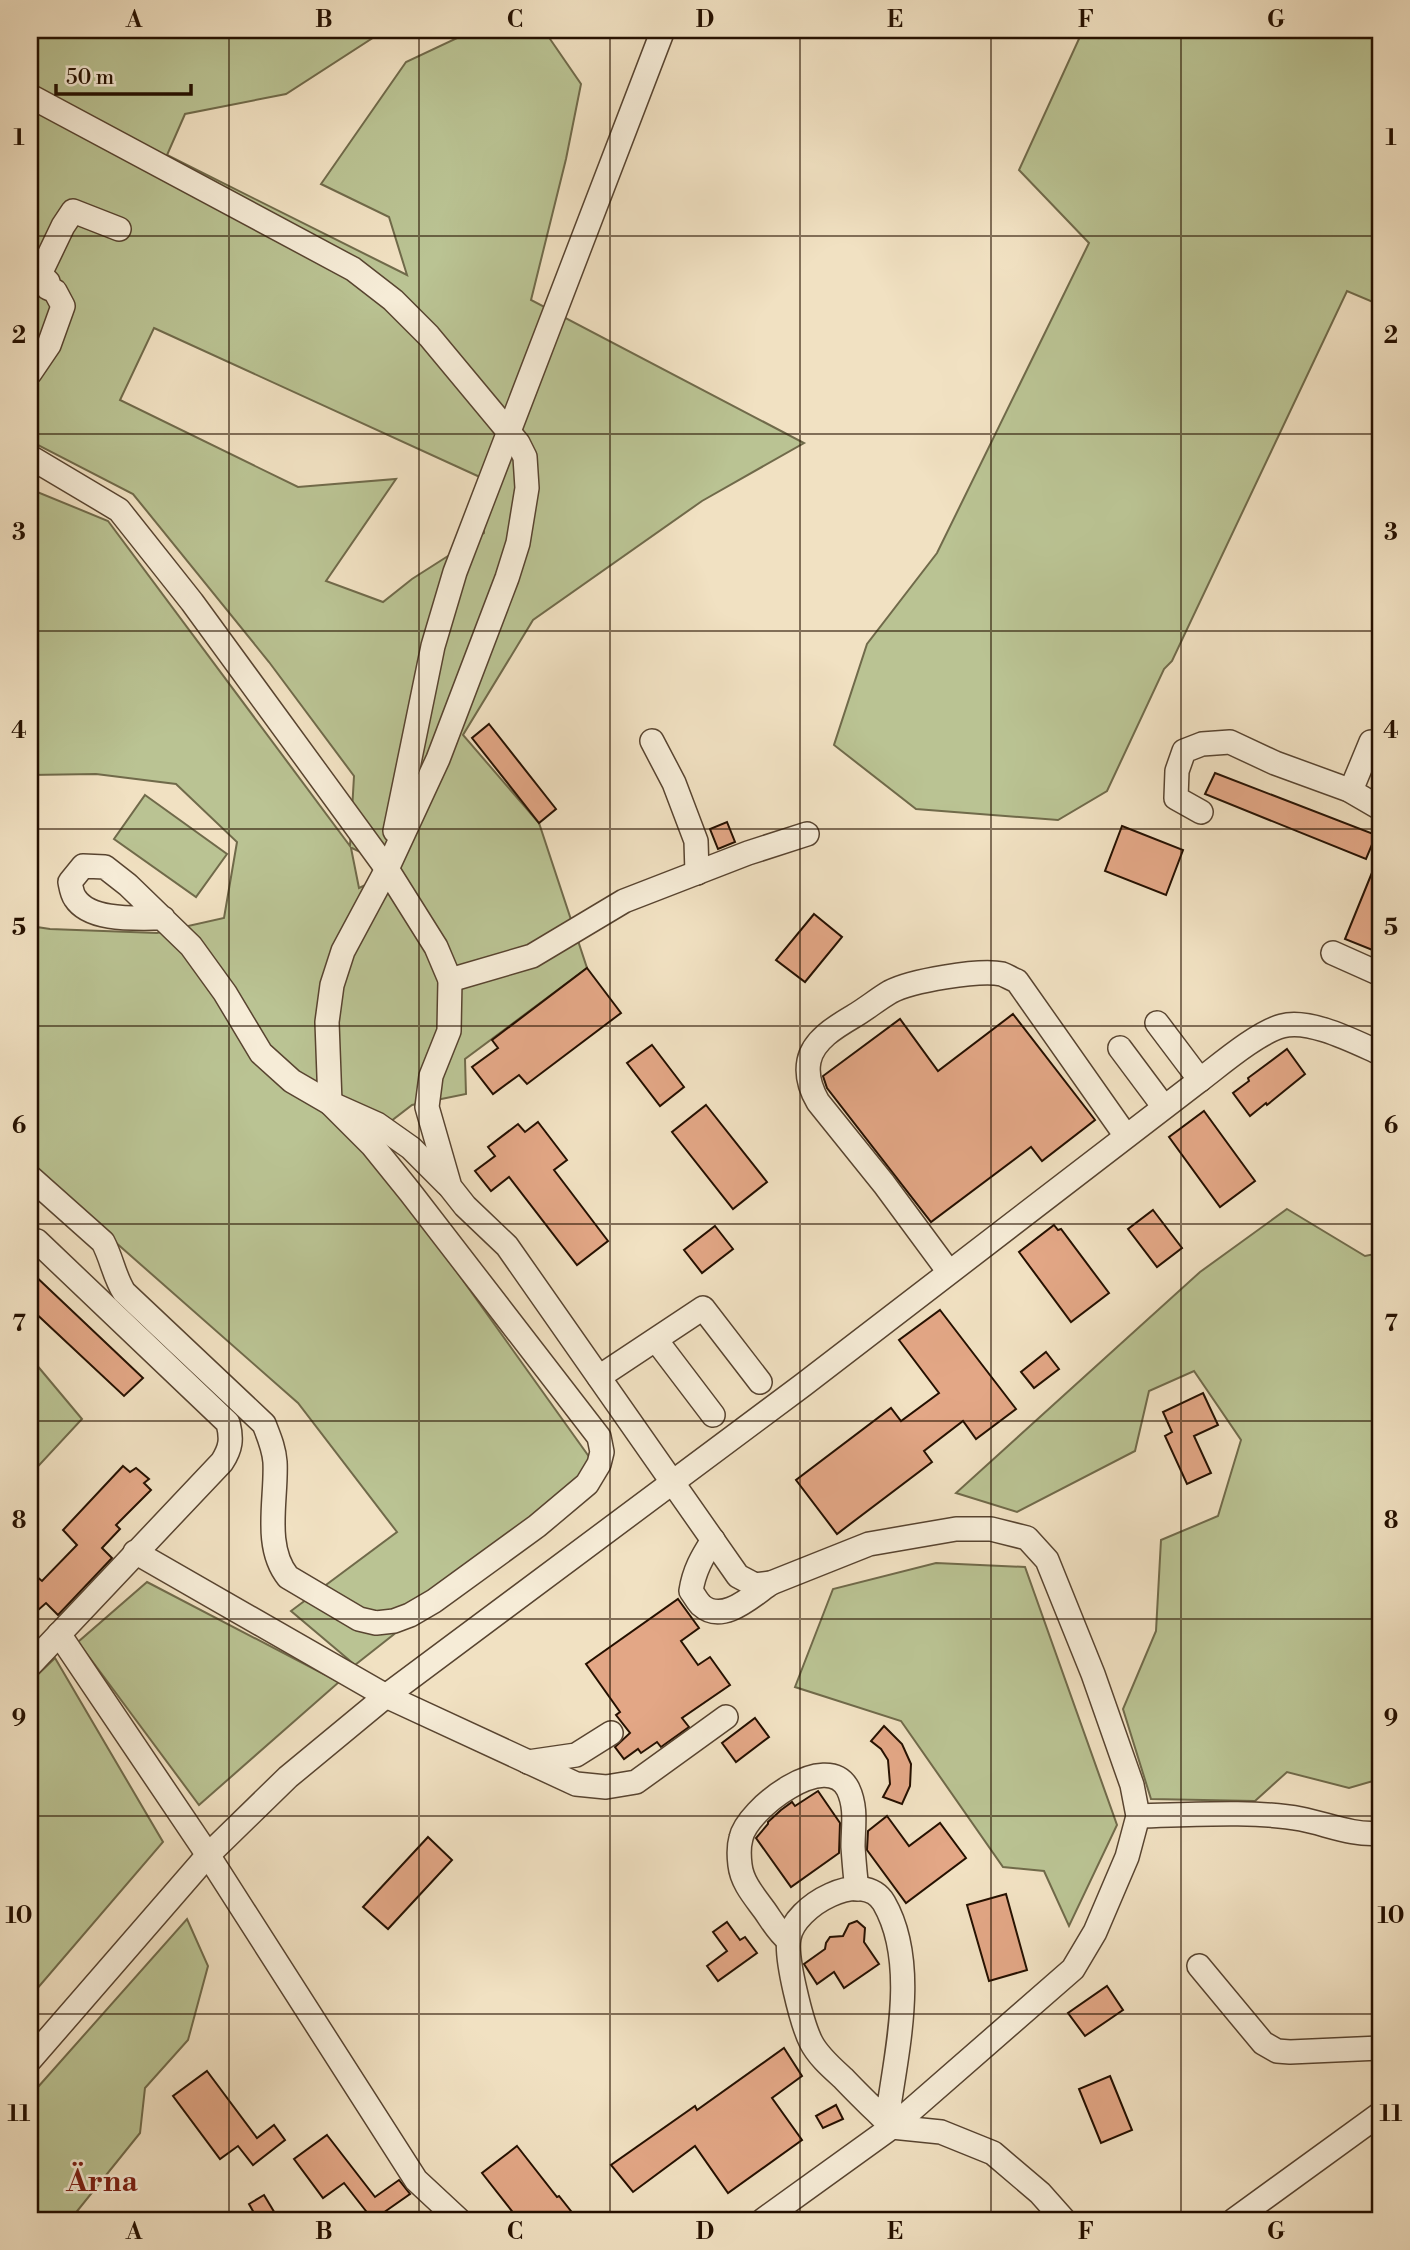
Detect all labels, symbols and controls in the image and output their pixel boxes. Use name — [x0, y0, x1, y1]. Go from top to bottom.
text: A — [125, 6, 143, 34]
text: B — [315, 6, 333, 34]
text: C — [507, 6, 523, 34]
text: D — [696, 6, 714, 34]
text: E — [887, 6, 903, 34]
text: F — [1078, 6, 1094, 34]
text: G — [1267, 6, 1285, 34]
scale bar — [56, 52, 191, 96]
text: 50 m — [66, 65, 114, 91]
text: 1 — [13, 124, 25, 152]
text: 1 — [1385, 124, 1397, 152]
text: 2 — [12, 322, 26, 350]
text: 2 — [1384, 322, 1398, 350]
text: 3 — [12, 519, 26, 547]
text: 3 — [1384, 519, 1398, 547]
text: 4 — [11, 717, 27, 745]
text: 4 — [1383, 717, 1399, 745]
text: 5 — [12, 914, 26, 942]
text: 5 — [1384, 914, 1398, 942]
text: 6 — [12, 1112, 26, 1140]
text: 6 — [1384, 1112, 1398, 1140]
text: 7 — [12, 1310, 26, 1338]
text: 7 — [1384, 1310, 1398, 1338]
text: 8 — [12, 1507, 26, 1535]
text: 8 — [1384, 1507, 1398, 1535]
text: 9 — [12, 1705, 26, 1733]
text: 9 — [1384, 1705, 1398, 1733]
text: 10 — [5, 1902, 33, 1930]
text: 10 — [1377, 1902, 1405, 1930]
text: 11 — [8, 2100, 30, 2128]
text: 11 — [1380, 2100, 1402, 2128]
district label: Ärna — [65, 2161, 138, 2201]
text: A — [125, 2218, 143, 2246]
text: B — [315, 2218, 333, 2246]
text: C — [507, 2218, 523, 2246]
text: D — [696, 2218, 714, 2246]
text: E — [887, 2218, 903, 2246]
text: F — [1078, 2218, 1094, 2246]
text: G — [1267, 2218, 1285, 2246]

